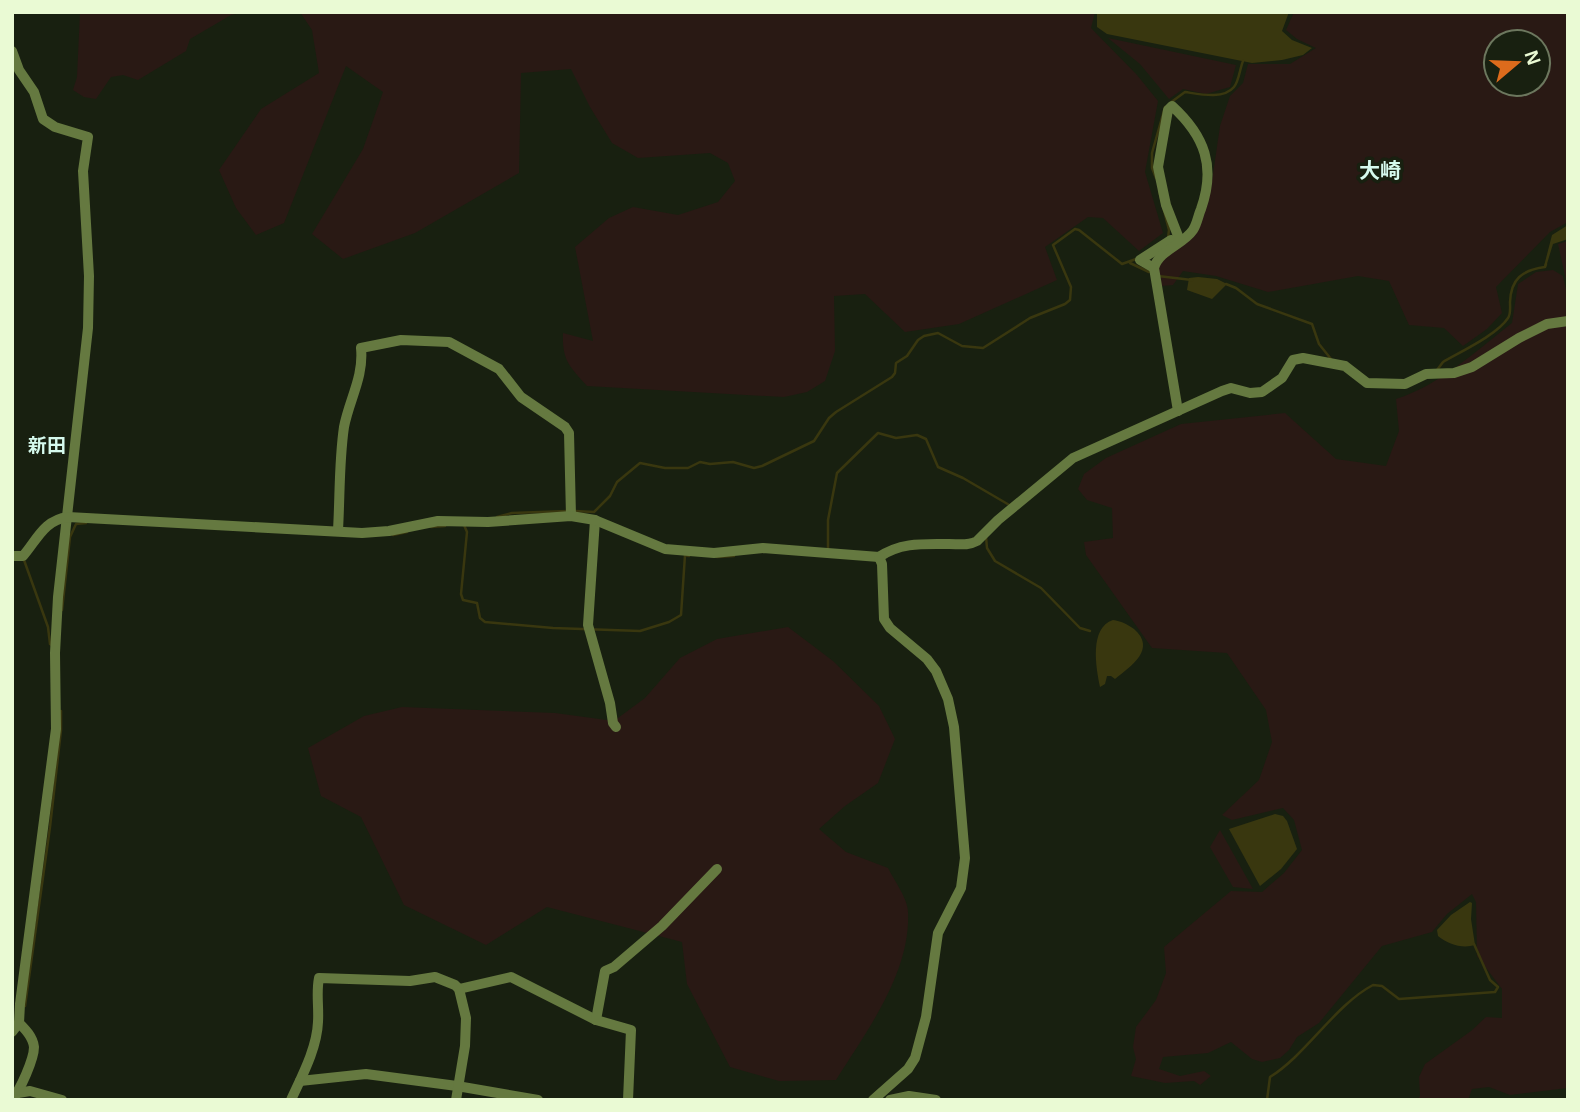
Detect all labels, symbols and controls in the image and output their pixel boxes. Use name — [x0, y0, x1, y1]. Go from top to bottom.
north arrow — [1482, 28, 1552, 98]
text: N — [1520, 48, 1545, 68]
district label: 大崎 — [1359, 159, 1401, 182]
district label: 新田 — [28, 435, 66, 456]

